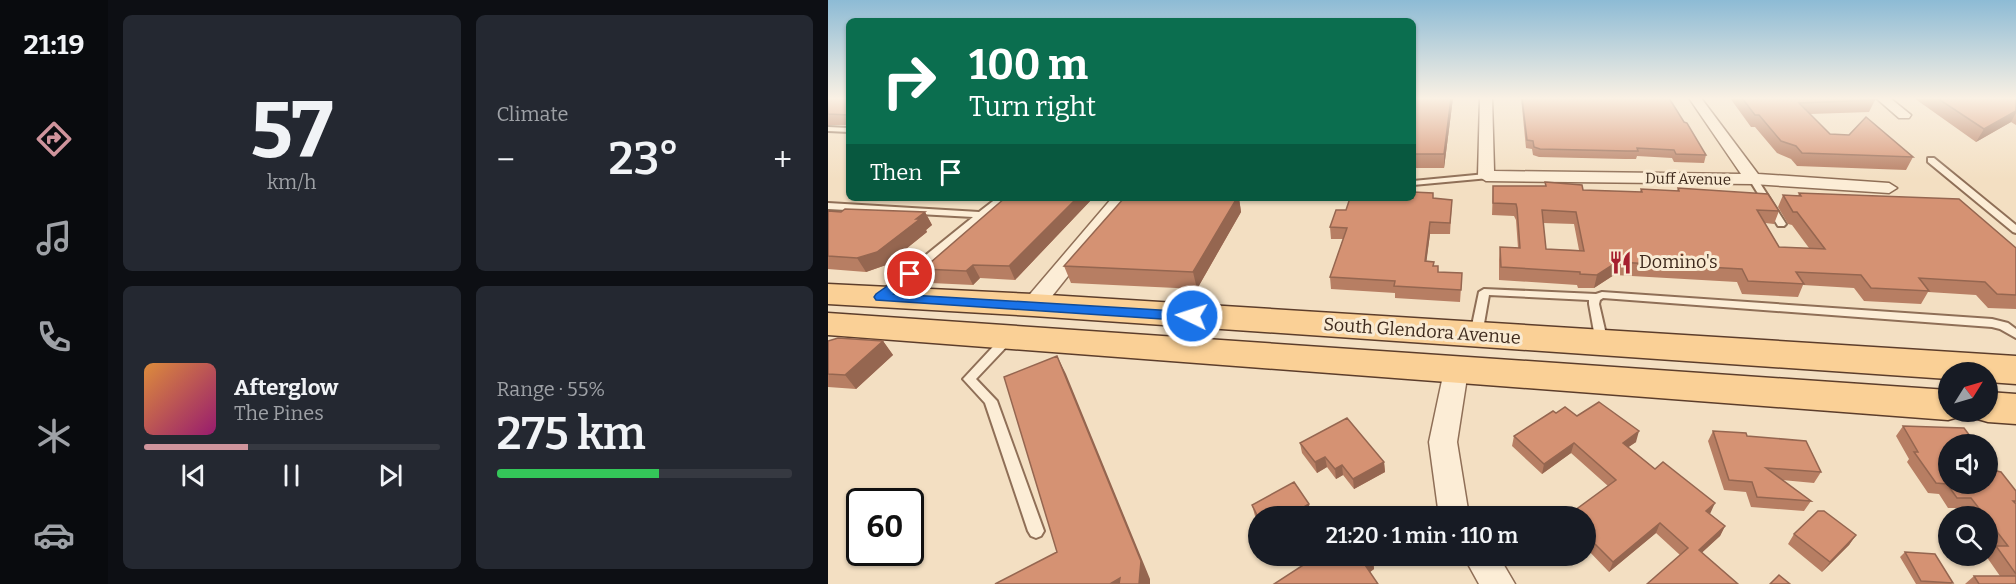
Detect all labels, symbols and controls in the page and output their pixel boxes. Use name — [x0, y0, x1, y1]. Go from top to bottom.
text: 21:19 — [24, 29, 84, 61]
text: 100 m — [969, 40, 1088, 90]
icon: right — [870, 42, 948, 120]
text: 57 — [250, 84, 333, 178]
text: Turn right — [969, 91, 1096, 123]
text: Climate — [497, 102, 568, 126]
icon: directions — [33, 118, 75, 160]
text: 23° — [609, 132, 679, 186]
text: − — [497, 140, 515, 180]
text: + — [773, 140, 792, 180]
icon: arrive — [934, 156, 967, 189]
text: Then — [870, 159, 922, 186]
street label: Duff Avenue — [1645, 169, 1731, 189]
text: km/h — [267, 170, 317, 194]
icon: music — [33, 217, 75, 259]
pin — [884, 248, 935, 299]
restaurant icon: Domino's — [1608, 249, 1634, 275]
place label: Domino's — [1639, 251, 1718, 273]
icon: arrive — [893, 257, 926, 290]
position arrow — [1160, 284, 1224, 348]
street label: South Glendora Avenue — [1323, 313, 1521, 349]
icon: phone — [33, 316, 75, 358]
north arrow — [1938, 362, 1998, 422]
map controls — [1938, 362, 1998, 566]
text: Afterglow — [234, 374, 338, 401]
text: Range · 55% — [497, 377, 605, 401]
text: The Pines — [234, 401, 324, 425]
text: 275 km — [497, 407, 646, 461]
icon: climate — [33, 415, 75, 457]
button: sound — [1938, 434, 1998, 494]
icon: previous — [177, 459, 210, 492]
icon: pause — [275, 459, 308, 492]
icon: next — [374, 459, 407, 492]
speed limit sign: 60 — [846, 488, 924, 566]
button: search — [1938, 506, 1998, 566]
icon: car — [33, 514, 75, 556]
text: 21:20 · 1 min · 110 m — [1326, 522, 1518, 549]

